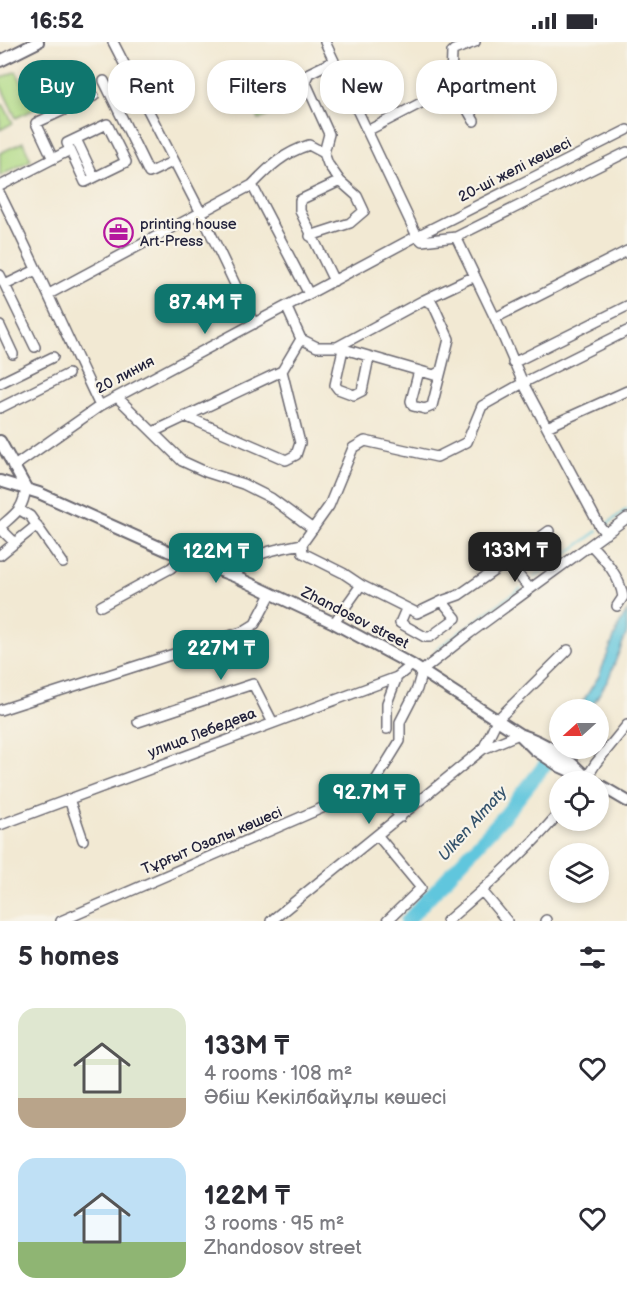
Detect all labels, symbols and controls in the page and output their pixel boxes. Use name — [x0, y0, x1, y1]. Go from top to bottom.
text: 16:52 — [30, 8, 84, 35]
chip: Buy — [18, 60, 96, 114]
chip: Rent — [108, 60, 195, 114]
chip: Filters — [207, 60, 308, 114]
chip: New — [320, 60, 404, 114]
chip: Apartment — [416, 60, 557, 114]
street label: 20-ші желі көшесі — [455, 133, 575, 207]
place label: printing house Art-Press — [140, 215, 237, 251]
office icon: printing house Art-Press — [103, 217, 135, 249]
pin: 87.4M ₸ — [150, 284, 260, 335]
text: 87.4M ₸ — [169, 291, 241, 315]
street label: 20 линия — [92, 352, 158, 398]
pin: 133M ₸ — [466, 532, 564, 583]
pin: 122M ₸ — [167, 533, 265, 584]
text: 133M ₸ — [482, 539, 548, 563]
text: 122M ₸ — [183, 540, 249, 564]
street label: Zhandosov street — [297, 582, 412, 653]
pin: 227M ₸ — [172, 630, 270, 681]
text: 227M ₸ — [187, 637, 255, 661]
north arrow — [549, 699, 609, 759]
map controls — [549, 699, 609, 903]
street label: улица Лебедева — [145, 704, 259, 762]
button: locate — [549, 771, 609, 831]
pin: 92.7M ₸ — [314, 774, 424, 825]
text: 92.7M ₸ — [333, 781, 405, 805]
water label: Ulken Almaty — [435, 782, 512, 865]
street label: Тұрғыт Озалы көшесі — [139, 803, 285, 879]
button: layers — [549, 843, 609, 903]
icon: filters — [576, 941, 609, 974]
text: 5 homes — [18, 942, 119, 973]
text: 133M ₸ — [204, 1031, 289, 1062]
icon: home — [66, 1032, 138, 1104]
icon: heart — [576, 1052, 609, 1085]
text: 4 rooms · 108 m² — [204, 1062, 352, 1086]
text: Әбіш Кекілбайұлы көшесі — [204, 1086, 447, 1110]
text: 122M ₸ — [204, 1181, 290, 1212]
icon: home — [66, 1182, 138, 1254]
icon: heart — [576, 1202, 609, 1235]
text: 3 rooms · 95 m² — [204, 1212, 344, 1236]
text: Zhandosov street — [204, 1236, 362, 1260]

